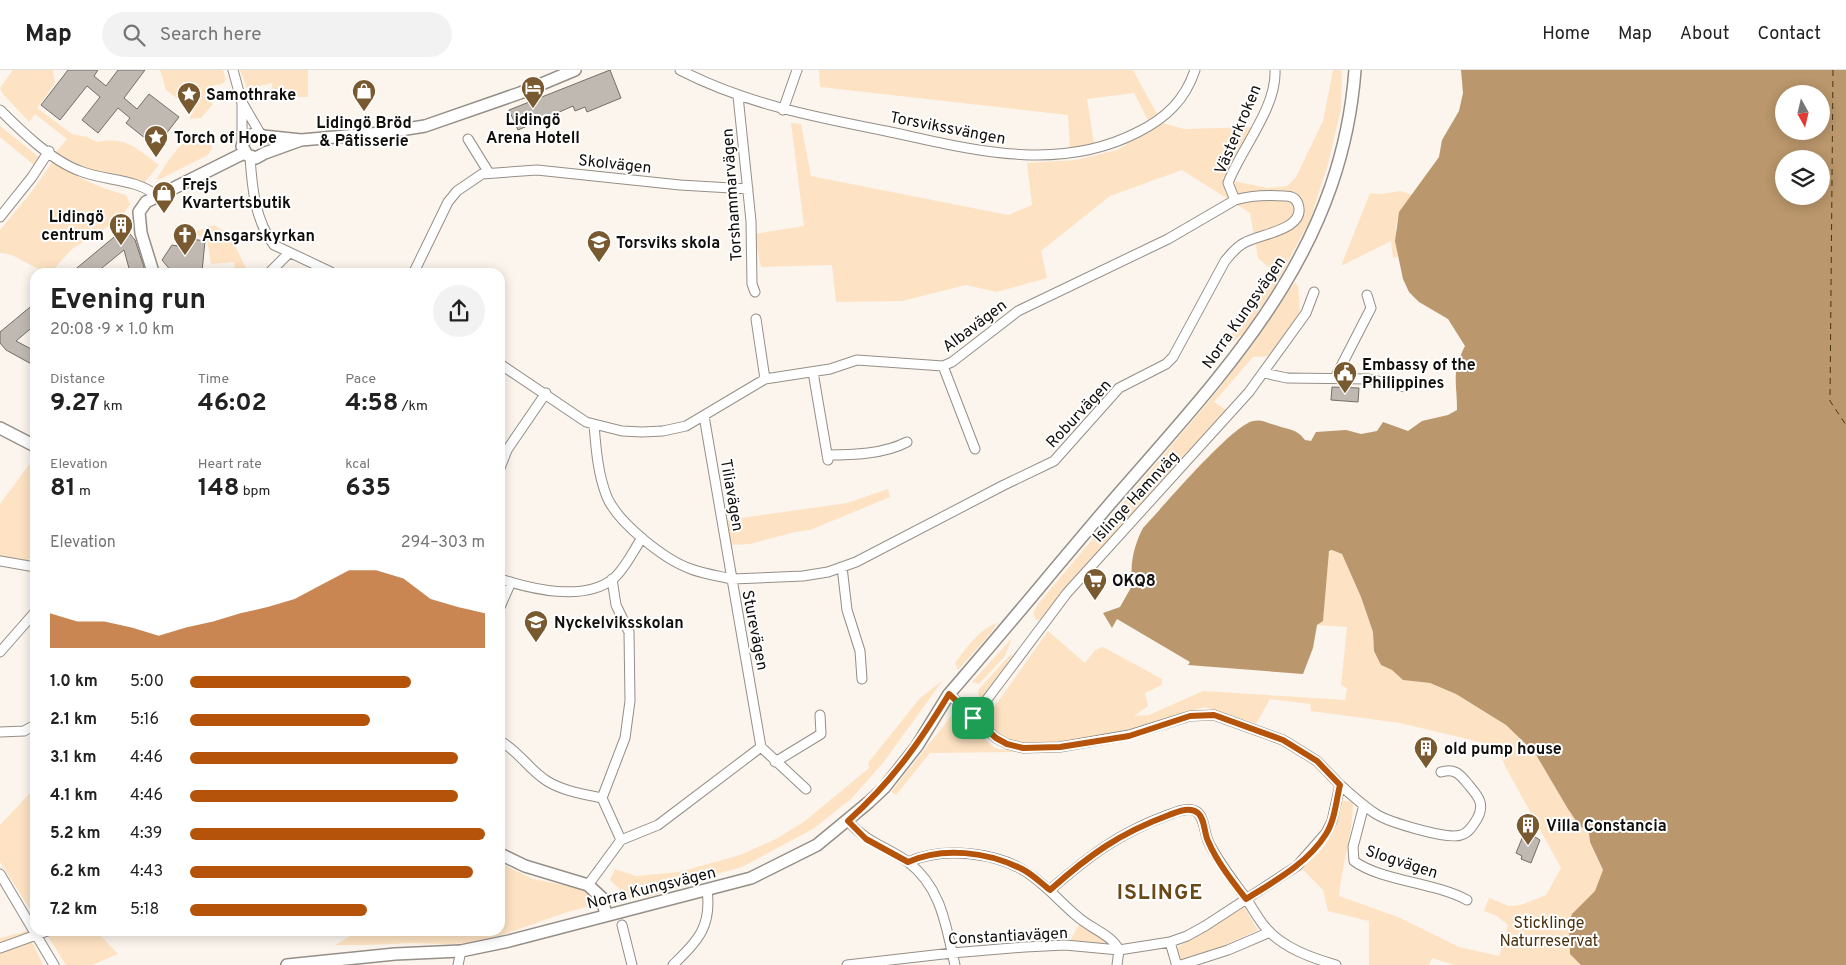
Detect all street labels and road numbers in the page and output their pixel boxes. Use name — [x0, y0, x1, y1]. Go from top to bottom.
street label: Västerkroken — [1211, 82, 1267, 177]
street label: Torsvikssvängen — [888, 108, 1007, 150]
street label: Torshammarvägen — [718, 128, 748, 262]
street label: Skolvägen — [577, 151, 652, 179]
street label: Norra Kungsvägen — [1198, 253, 1291, 373]
street label: Albavägen — [939, 296, 1011, 357]
street label: Roburvägen — [1043, 376, 1116, 453]
street label: Islinge Hamnväg — [1089, 447, 1184, 547]
street label: Tiliavägen — [715, 458, 747, 533]
street label: Sturevägen — [736, 589, 772, 672]
street label: Slogvägen — [1363, 842, 1440, 884]
street label: Norra Kungsvägen — [585, 863, 718, 915]
street label: Constantiavägen — [948, 924, 1069, 950]

